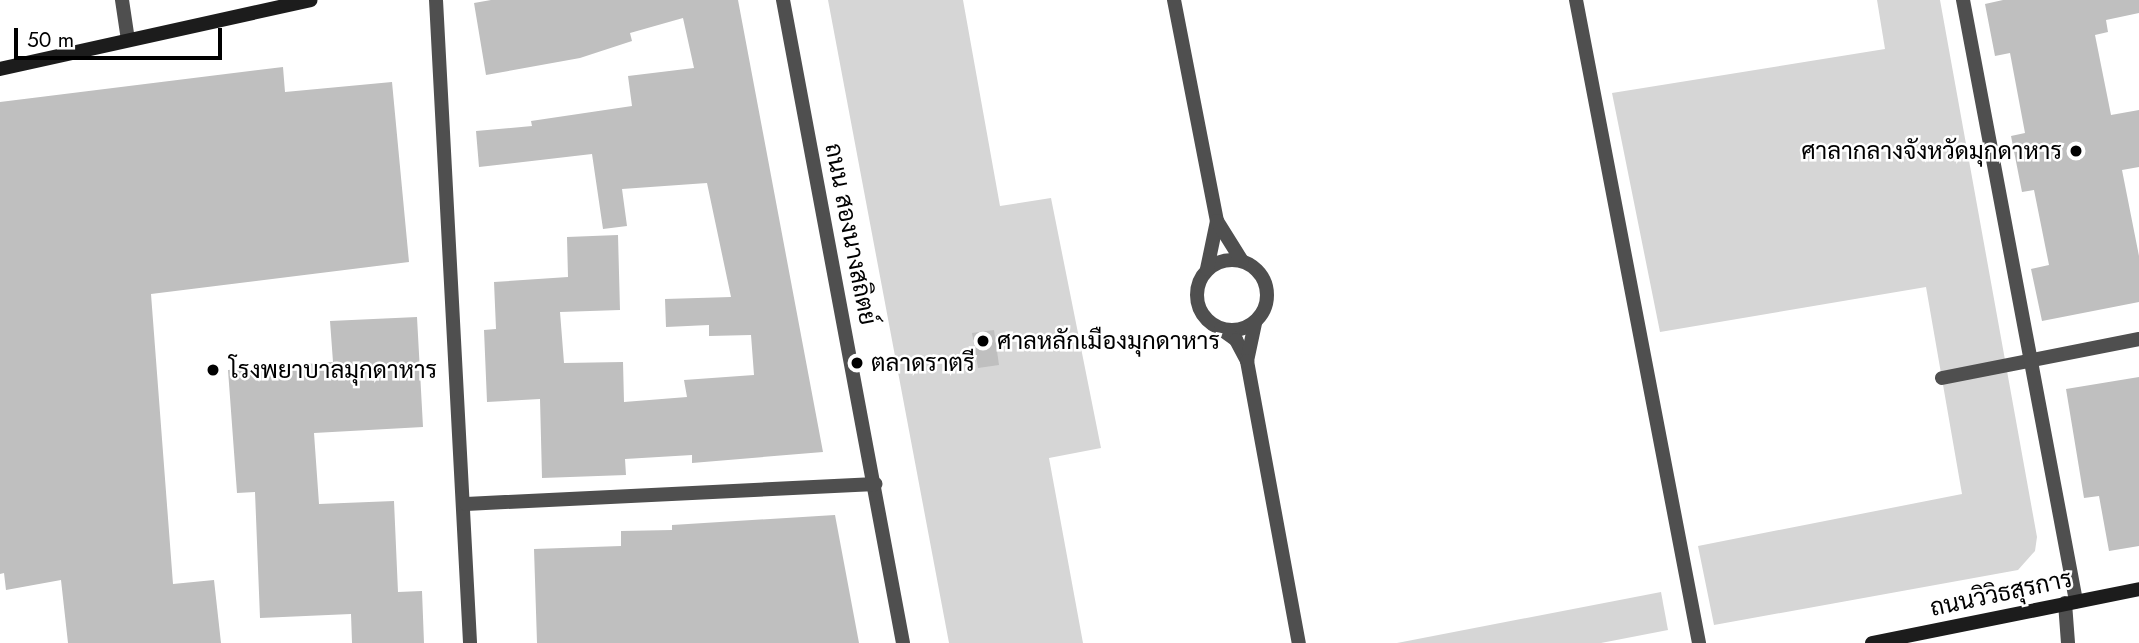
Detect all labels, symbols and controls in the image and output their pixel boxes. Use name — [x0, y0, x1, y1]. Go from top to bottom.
scale bar — [18, 14, 226, 58]
text: 50 m — [27, 25, 74, 55]
place label: ศาลากลางจังหวัดมุกดาหาร — [1801, 137, 2062, 165]
street label: ถนน สองนางสถิตย์ — [819, 141, 883, 327]
marker: ศาลากลางจังหวัดมุกดาหาร — [2068, 143, 2084, 159]
place label: ศาลหลักเมืองมุกดาหาร — [997, 327, 1220, 355]
marker: ศาลหลักเมืองมุกดาหาร — [975, 333, 991, 349]
place label: ตลาดราตรี — [871, 349, 975, 377]
marker: ตลาดราตรี — [849, 355, 865, 371]
place label: โรงพยาบาลมุกดาหาร — [229, 356, 437, 384]
marker: โรงพยาบาลมุกดาหาร — [203, 360, 223, 380]
street label: ถนนวิวิธสุรการ — [1927, 564, 2075, 622]

